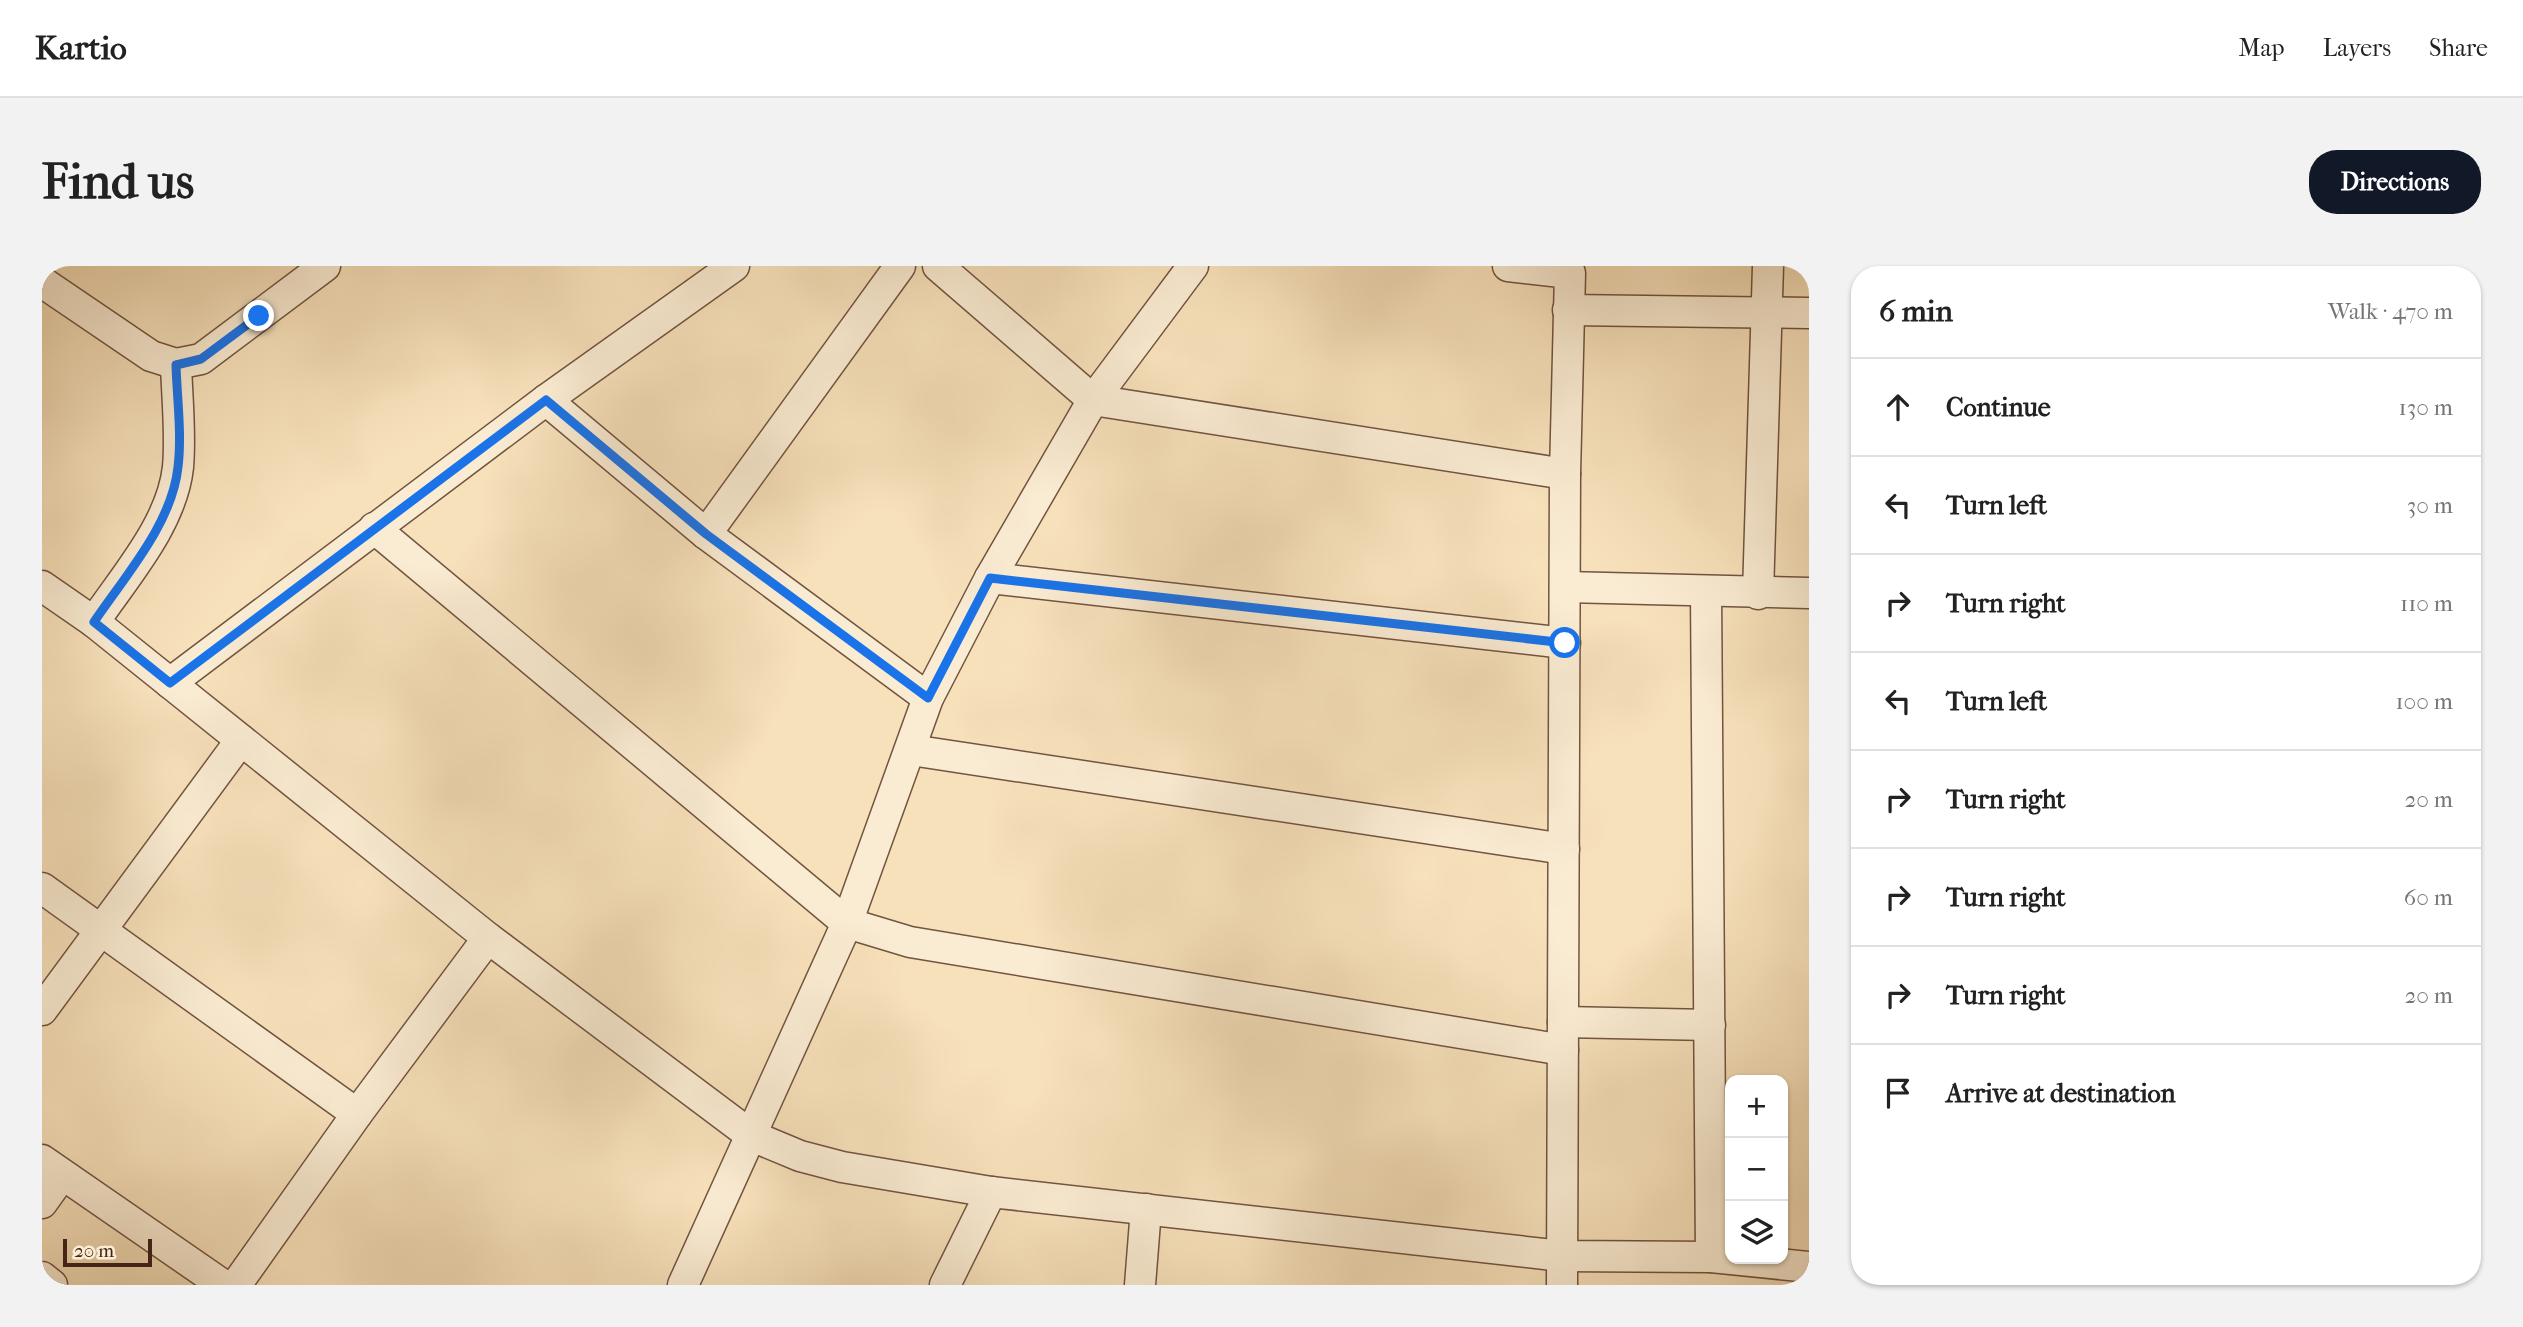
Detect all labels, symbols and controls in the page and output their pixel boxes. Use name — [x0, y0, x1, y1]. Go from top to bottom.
text: Kartio — [35, 29, 127, 68]
text: Map — [2239, 34, 2285, 62]
text: Layers — [2323, 34, 2391, 62]
text: Share — [2429, 34, 2488, 62]
button: Directions — [2309, 150, 2481, 214]
text: Find us — [42, 153, 194, 211]
text: 6 min — [1879, 294, 1953, 329]
text: Walk · 470 m — [2328, 298, 2453, 325]
route end — [243, 300, 274, 331]
icon: ahead — [1879, 388, 1917, 426]
text: Continue — [1946, 392, 2051, 423]
text: 130 m — [2399, 394, 2453, 421]
icon: left — [1879, 486, 1917, 524]
text: Turn left — [1946, 490, 2047, 521]
text: 30 m — [2407, 492, 2453, 519]
icon: right — [1879, 584, 1917, 622]
text: Turn right — [1946, 588, 2066, 619]
text: 110 m — [2400, 590, 2453, 617]
route start — [1549, 627, 1580, 658]
icon: left — [1879, 682, 1917, 720]
text: Turn left — [1946, 686, 2047, 717]
text: 100 m — [2395, 688, 2453, 715]
icon: right — [1879, 780, 1917, 818]
text: Turn right — [1946, 784, 2066, 815]
text: 20 m — [2404, 786, 2453, 813]
icon: right — [1879, 878, 1917, 916]
text: Turn right — [1946, 882, 2066, 913]
text: 60 m — [2404, 884, 2453, 911]
icon: right — [1879, 976, 1917, 1014]
text: Turn right — [1946, 980, 2066, 1011]
text: 20 m — [2404, 982, 2453, 1009]
icon: arrive — [1879, 1074, 1917, 1112]
map controls — [1725, 1075, 1788, 1264]
button: + — [1725, 1075, 1788, 1138]
text: Arrive at destination — [1946, 1078, 2176, 1109]
button: − — [1725, 1138, 1788, 1201]
button: layers — [1725, 1201, 1788, 1264]
scale bar — [63, 1236, 152, 1268]
text: 20 m — [74, 1240, 114, 1262]

